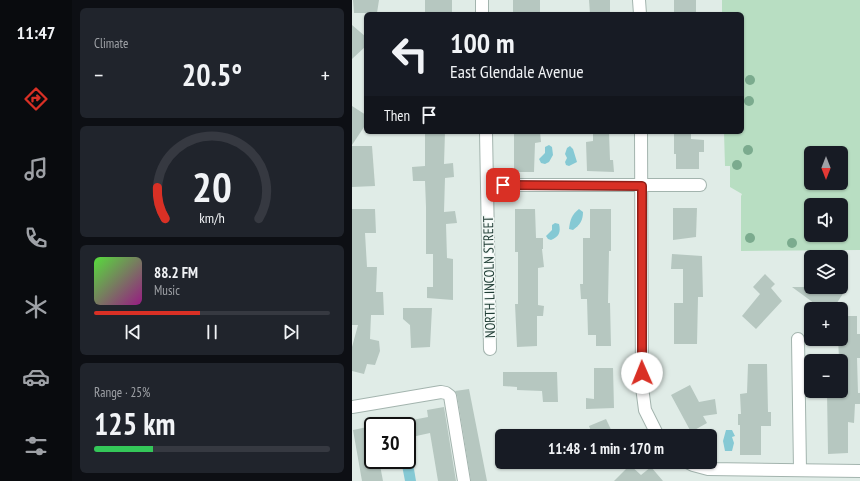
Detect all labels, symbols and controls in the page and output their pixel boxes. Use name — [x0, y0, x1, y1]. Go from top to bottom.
text: 11:47 — [17, 21, 55, 44]
text: 100 m — [450, 24, 514, 61]
icon: left — [384, 28, 436, 80]
text: Climate — [94, 35, 128, 52]
text: 20.5° — [182, 55, 242, 94]
text: East Glendale Avenue — [450, 60, 584, 83]
text: − — [94, 61, 103, 89]
text: + — [321, 61, 330, 89]
icon: directions — [22, 85, 50, 113]
icon: arrive — [418, 104, 440, 126]
text: Then — [384, 106, 410, 125]
north arrow — [804, 146, 848, 190]
map controls — [804, 146, 848, 398]
icon: music — [22, 155, 50, 183]
text: 20 — [192, 160, 232, 213]
pin — [486, 168, 520, 202]
icon: arrive — [492, 174, 514, 196]
button: sound — [804, 198, 848, 242]
text: km/h — [199, 208, 225, 227]
street label: NORTH LINCOLN STREET — [479, 215, 499, 338]
icon: phone — [22, 224, 50, 252]
button: layers — [804, 250, 848, 294]
text: 88.2 FM — [154, 263, 198, 282]
text: Music — [154, 282, 180, 299]
icon: climate — [22, 293, 50, 321]
button: + — [804, 302, 848, 346]
icon: previous — [122, 321, 144, 343]
icon: pause — [201, 321, 223, 343]
icon: next — [280, 321, 302, 343]
position arrow — [621, 352, 663, 394]
button: − — [804, 354, 848, 398]
icon: car — [22, 363, 50, 391]
text: Range · 25% — [94, 384, 150, 401]
text: 125 km — [94, 404, 175, 443]
speed limit sign: 30 — [364, 417, 416, 469]
icon: filters — [22, 432, 50, 460]
text: 11:48 · 1 min · 170 m — [548, 439, 664, 458]

